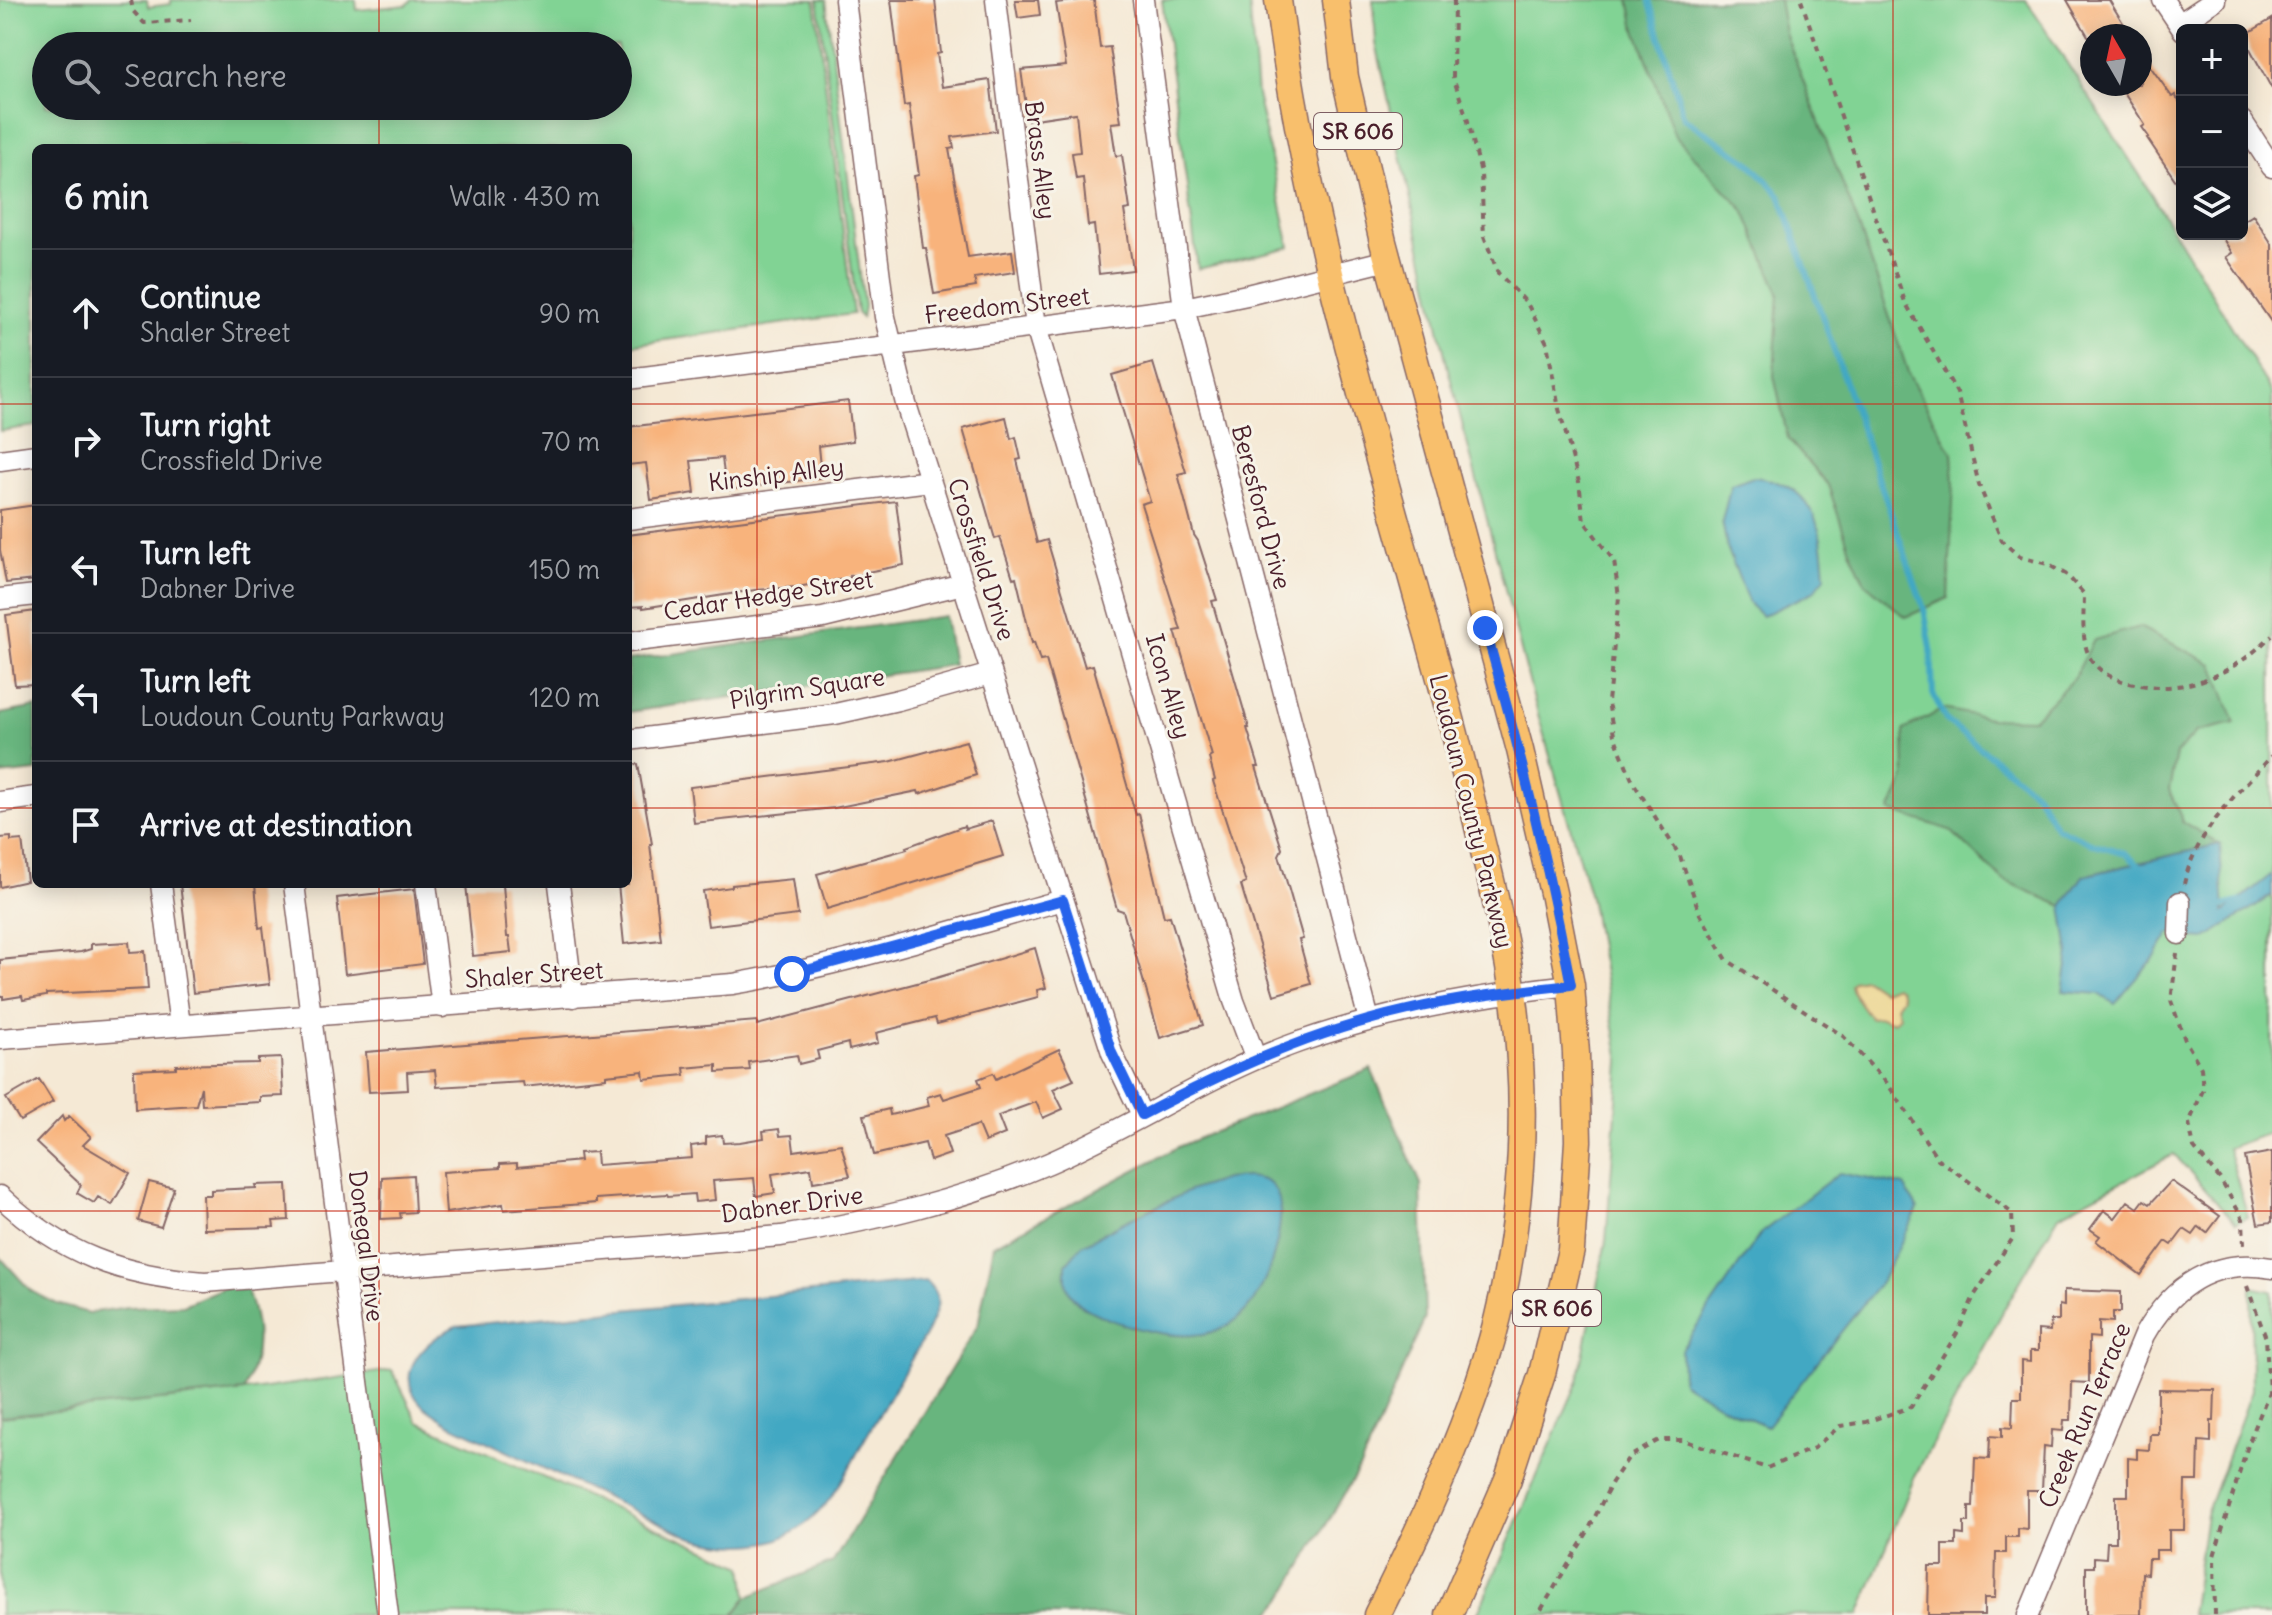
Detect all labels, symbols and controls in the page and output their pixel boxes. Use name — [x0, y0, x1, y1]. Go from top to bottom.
north arrow — [2080, 24, 2152, 96]
map controls — [2176, 24, 2248, 240]
button: + — [2176, 24, 2248, 96]
search box — [32, 32, 632, 120]
icon: search — [60, 54, 104, 98]
text: Search here — [124, 57, 287, 95]
button: − — [2176, 96, 2248, 168]
street label: Brass Alley — [1019, 99, 1063, 221]
road number: SR 606 — [1314, 113, 1402, 149]
button: layers — [2176, 168, 2248, 240]
text: 6 min — [64, 175, 149, 218]
text: Walk · 430 m — [449, 180, 600, 213]
text: Continue — [140, 278, 261, 316]
street label: Freedom Street — [923, 280, 1091, 330]
icon: ahead — [64, 291, 108, 335]
text: 90 m — [539, 297, 600, 330]
text: Shaler Street — [140, 316, 290, 349]
text: Turn right — [140, 406, 271, 444]
icon: right — [64, 419, 108, 463]
street label: Beresford Drive — [1226, 422, 1298, 592]
text: 70 m — [541, 425, 600, 458]
text: Crossfield Drive — [140, 444, 323, 477]
street label: Kinship Alley — [706, 451, 846, 497]
street label: Crossfield Drive — [942, 474, 1022, 644]
text: Turn left — [140, 534, 251, 572]
icon: left — [64, 547, 108, 591]
text: 150 m — [529, 553, 600, 586]
street label: Cedar Hedge Street — [661, 564, 875, 626]
text: Dabner Drive — [140, 572, 295, 605]
route end — [1467, 610, 1503, 646]
street label: Icon Alley — [1140, 630, 1198, 742]
street label: Pilgrim Square — [727, 661, 887, 715]
text: Turn left — [140, 662, 251, 700]
street label: Loudoun County Parkway — [1423, 671, 1521, 951]
icon: left — [64, 675, 108, 719]
text: 120 m — [529, 681, 600, 714]
text: Loudoun County Parkway — [140, 700, 445, 733]
icon: arrive — [64, 803, 108, 847]
text: Arrive at destination — [140, 806, 412, 844]
street label: Shaler Street — [464, 954, 604, 994]
route start — [774, 956, 810, 992]
street label: Donegal Drive — [343, 1169, 391, 1323]
street label: Dabner Drive — [719, 1179, 865, 1229]
road number: SR 606 — [1513, 1290, 1601, 1326]
street label: Creek Run Terrace — [2031, 1318, 2137, 1512]

